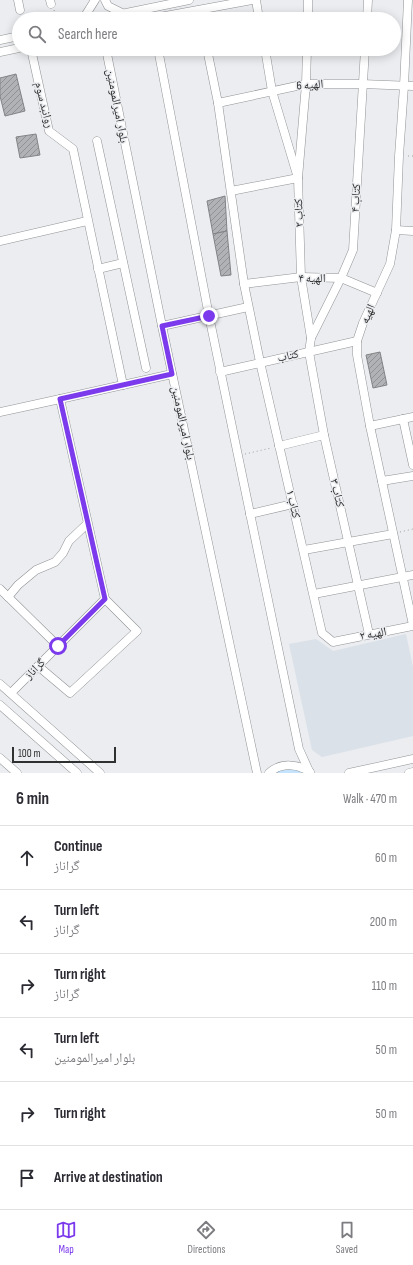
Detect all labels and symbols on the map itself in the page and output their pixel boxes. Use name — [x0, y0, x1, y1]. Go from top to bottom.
street label: بلوار امیرالمومنین — [102, 68, 132, 144]
street label: الهیه 6 — [296, 77, 324, 93]
street label: روانبد سوم — [31, 80, 57, 130]
street label: کتاب ۴ — [348, 183, 364, 213]
street label: کتاب ۲ — [291, 198, 307, 228]
street label: الهیه ۴ — [298, 271, 326, 286]
street label: الهیه — [357, 302, 379, 326]
route end — [200, 307, 218, 325]
street label: کتاب — [276, 346, 300, 366]
street label: بلوار امیرالمومنین — [168, 385, 198, 461]
street label: کتاب ۳ — [326, 477, 348, 509]
street label: کتاب ۱ — [282, 488, 304, 520]
street label: الهیه ۲ — [358, 624, 388, 644]
route start — [49, 637, 67, 655]
street label: گراناز — [21, 655, 49, 683]
scale bar — [12, 745, 116, 764]

